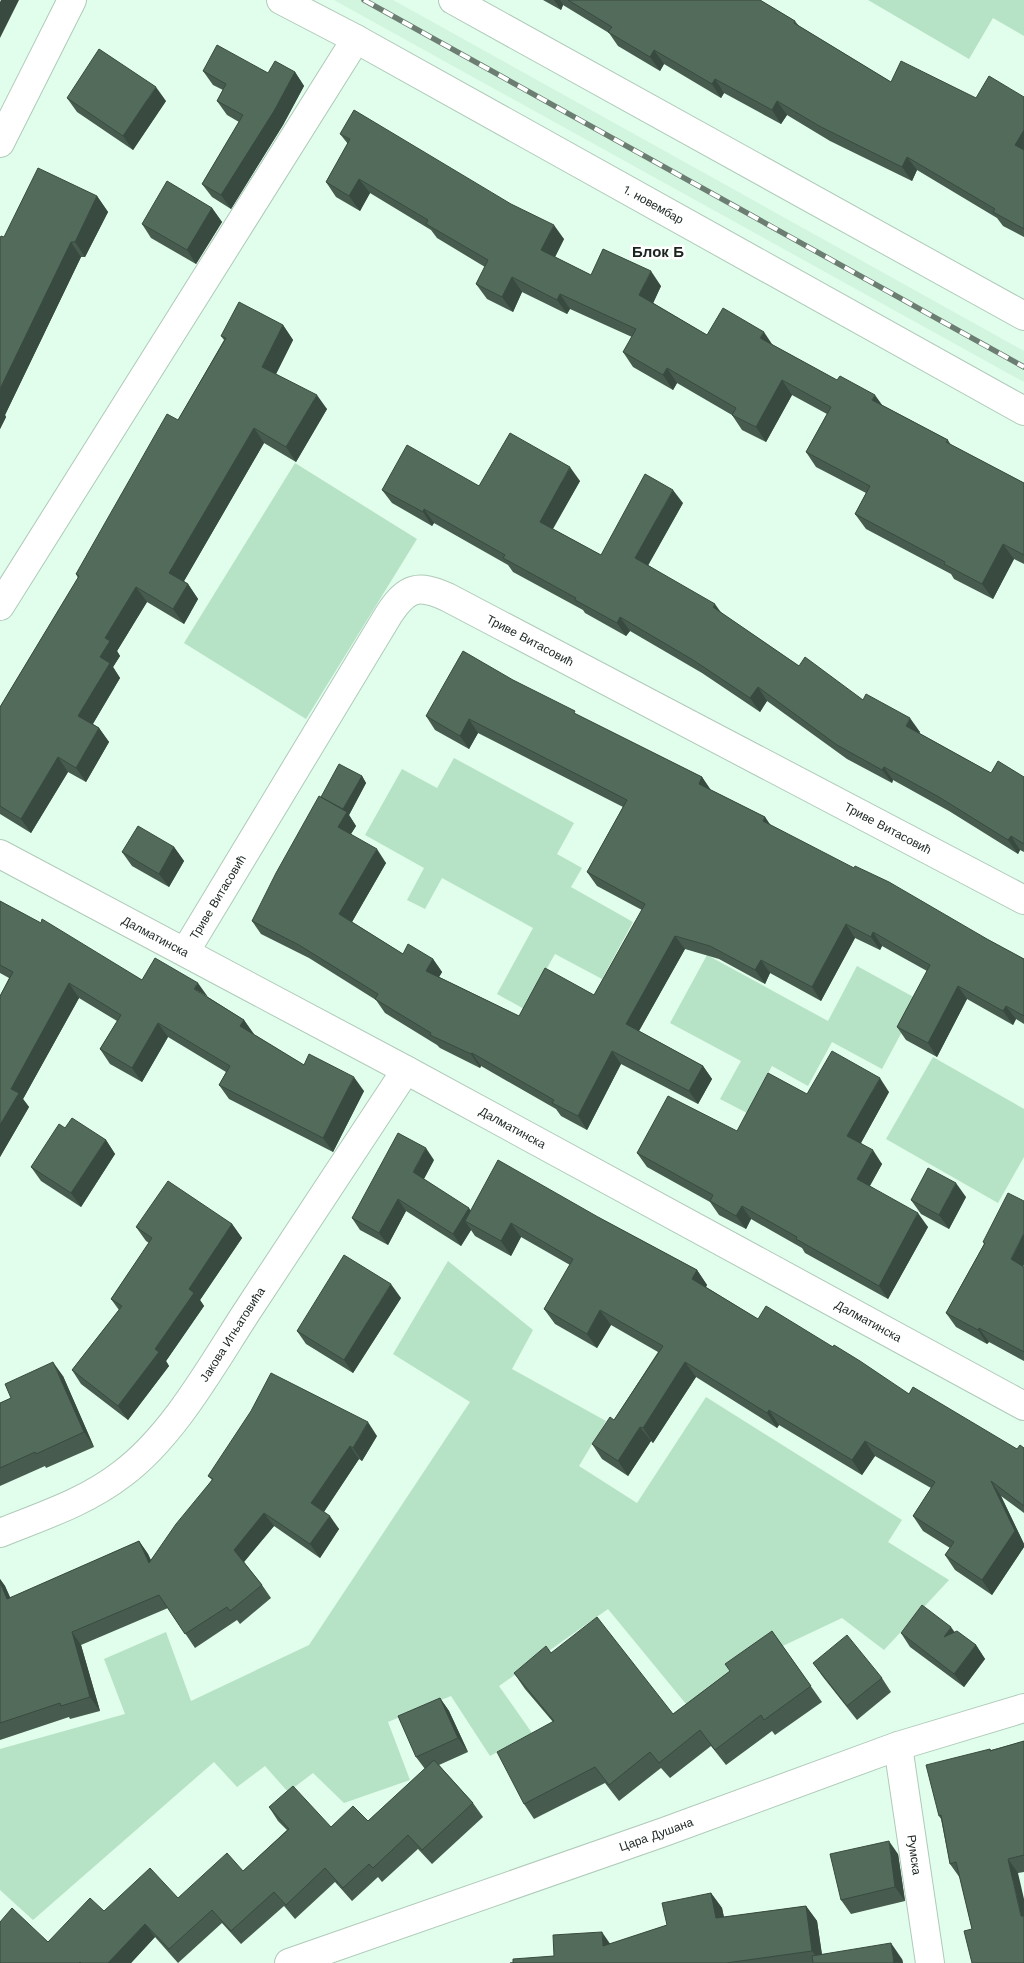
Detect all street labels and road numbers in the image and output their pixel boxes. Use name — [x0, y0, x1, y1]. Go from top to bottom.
street label: 1. новембар — [621, 182, 686, 227]
street label: Триве Витасовић — [484, 612, 576, 669]
street label: Триве Витасовић — [842, 800, 934, 857]
street label: Триве Витасовић — [187, 852, 249, 942]
street label: Далматинска — [120, 913, 191, 960]
street label: Далматинска — [477, 1104, 548, 1152]
street label: Јакова Игњатовића — [197, 1284, 268, 1384]
street label: Далматинска — [833, 1298, 904, 1345]
street label: Цара Душана — [617, 1815, 695, 1854]
street label: Румска — [904, 1834, 924, 1876]

